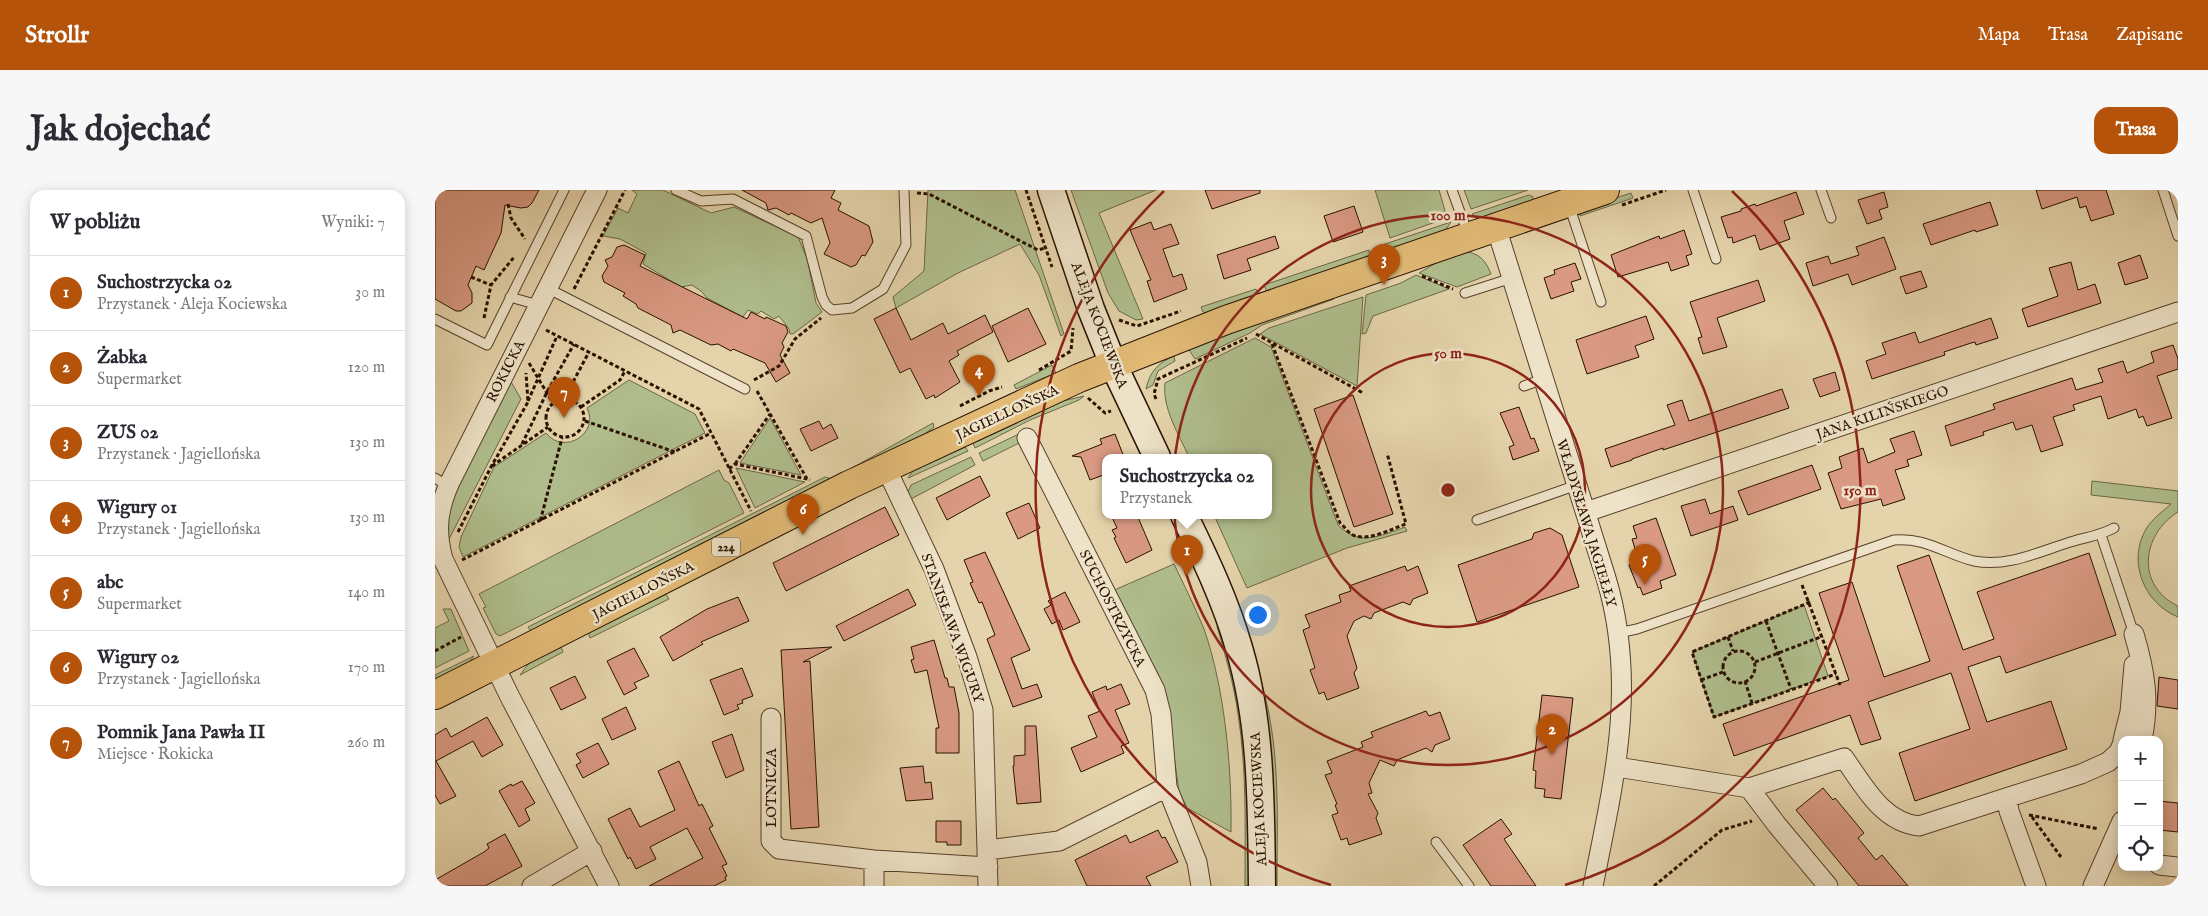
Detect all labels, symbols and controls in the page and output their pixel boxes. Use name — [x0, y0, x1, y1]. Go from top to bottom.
text: Strollr — [25, 20, 89, 51]
text: Mapa — [1978, 24, 2020, 47]
text: Trasa — [2048, 24, 2088, 47]
text: Zapisane — [2116, 24, 2183, 47]
button: Trasa — [2094, 107, 2178, 154]
text: Jak dojechać — [30, 108, 210, 153]
text: 100 m — [1430, 206, 1466, 225]
text: W pobliżu — [50, 209, 140, 236]
text: Wyniki: 7 — [321, 213, 385, 233]
pin: 3 — [1368, 244, 1400, 285]
street label: ALEJA KOCIEWSKA — [1066, 259, 1132, 392]
text: Suchostrzycka 02 — [97, 271, 232, 295]
text: 1 — [63, 283, 69, 303]
text: 30 m — [355, 283, 385, 303]
text: Przystanek · Aleja Kociewska — [97, 295, 287, 315]
street label: ROKICKA — [483, 337, 529, 406]
text: 50 m — [1434, 344, 1462, 363]
text: Żabka — [97, 346, 147, 370]
pin: 4 — [963, 355, 995, 396]
text: 2 — [62, 358, 70, 378]
text: 120 m — [348, 358, 385, 378]
text: Supermarket — [97, 370, 182, 390]
pin: 7 — [548, 377, 580, 418]
street label: JAGIELLOŃSKA — [951, 380, 1062, 445]
street label: JANA KILIŃSKIEGO — [1811, 381, 1951, 445]
text: ZUS 02 — [97, 421, 158, 445]
text: 3 — [63, 433, 69, 453]
text: 130 m — [349, 433, 385, 453]
street label: WŁADYSŁAWA JAGIEŁŁY — [1552, 437, 1621, 611]
text: Przystanek · Jagiellońska — [97, 445, 261, 465]
popup — [1102, 454, 1272, 519]
text: Suchostrzycka 02 — [1119, 465, 1255, 489]
centre of rings — [1439, 481, 1457, 499]
text: 150 m — [1843, 481, 1877, 500]
text: Przystanek — [1119, 489, 1192, 509]
pin: 6 — [787, 494, 819, 535]
text: Wigury 01 — [97, 496, 177, 520]
text: 4 — [62, 508, 70, 528]
text: 130 m — [349, 508, 385, 528]
text: Przystanek · Jagiellońska — [97, 520, 261, 540]
pin: 1 — [1171, 535, 1203, 576]
road number: 224 — [712, 538, 740, 557]
pin: 5 — [1629, 544, 1661, 585]
street label: SUCHOSTRZYCKA — [1075, 547, 1150, 671]
street label: STANISŁAWA WIGURY — [917, 551, 988, 707]
street label: JAGIELLOŃSKA — [587, 556, 698, 625]
text: abc — [97, 571, 124, 595]
text: 5 — [63, 583, 69, 603]
text: 140 m — [347, 583, 385, 603]
text: Supermarket — [97, 595, 182, 615]
your location — [1245, 602, 1271, 628]
text: Wigury 02 — [97, 646, 179, 670]
text: 6 — [63, 658, 69, 678]
text: 170 m — [348, 658, 385, 678]
text: Przystanek · Jagiellońska — [97, 670, 261, 690]
pin: 2 — [1536, 714, 1568, 755]
text: Pomnik Jana Pawła II — [97, 721, 265, 745]
street label: ALEJA KOCIEWSKA — [1246, 731, 1272, 867]
text: 7 — [62, 733, 70, 753]
text: 260 m — [347, 733, 385, 753]
map controls — [2118, 736, 2163, 871]
button: + — [2118, 736, 2163, 781]
text: Miejsce · Rokicka — [97, 745, 214, 765]
street label: LOTNICZA — [763, 748, 781, 828]
button: − — [2118, 781, 2163, 826]
button: locate — [2118, 826, 2163, 871]

